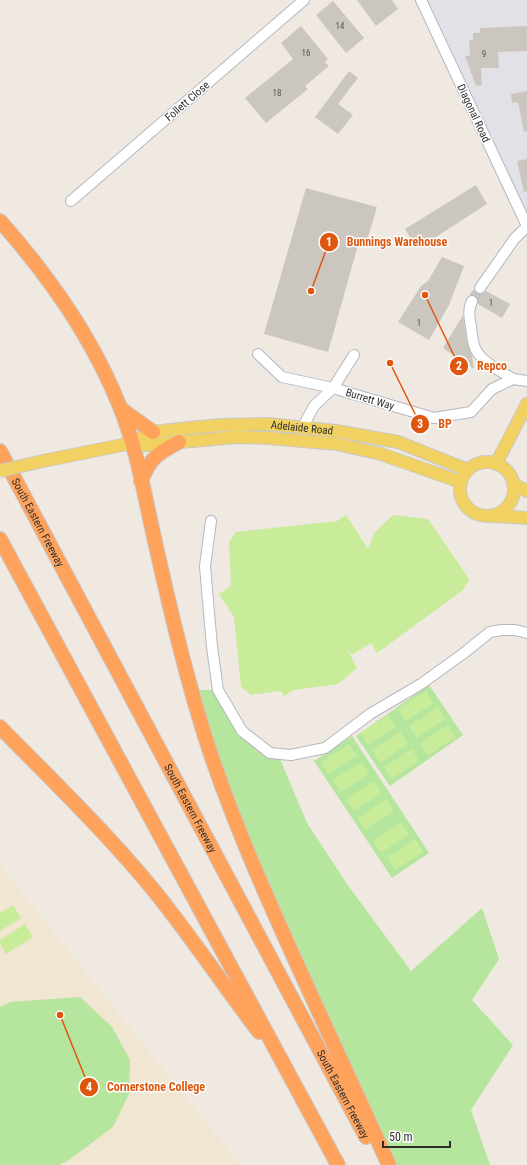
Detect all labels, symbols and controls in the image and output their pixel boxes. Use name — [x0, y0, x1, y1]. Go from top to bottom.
house number: 14 — [336, 21, 345, 31]
house number: 16 — [302, 48, 310, 58]
house number: 9 — [482, 49, 486, 59]
street label: Follett Close — [163, 79, 212, 124]
street label: Diagonal Road — [454, 82, 493, 144]
house number: 18 — [273, 88, 281, 98]
callout: Bunnings Warehouse — [319, 230, 456, 254]
text: 1 — [326, 235, 332, 249]
text: Bunnings Warehouse — [347, 235, 448, 249]
house number: 1 — [489, 298, 493, 308]
house number: 1 — [417, 318, 421, 328]
callout: Repco — [449, 354, 515, 378]
text: 2 — [456, 359, 462, 373]
text: Repco — [477, 359, 507, 373]
street label: Burrett Way — [344, 386, 396, 413]
callout: BP — [410, 412, 460, 436]
text: 3 — [417, 417, 423, 431]
text: BP — [438, 417, 452, 431]
street label: Adelaide Road — [270, 418, 334, 438]
street label: South Eastern Freeway — [9, 476, 67, 570]
street label: South Eastern Freeway — [161, 762, 219, 856]
street label: South Eastern Freeway — [314, 1048, 372, 1141]
callout: Cornerstone College — [79, 1075, 213, 1099]
text: 4 — [86, 1080, 92, 1094]
text: Cornerstone College — [107, 1080, 205, 1094]
scale bar — [383, 1123, 450, 1149]
text: 50 m — [389, 1130, 413, 1144]

